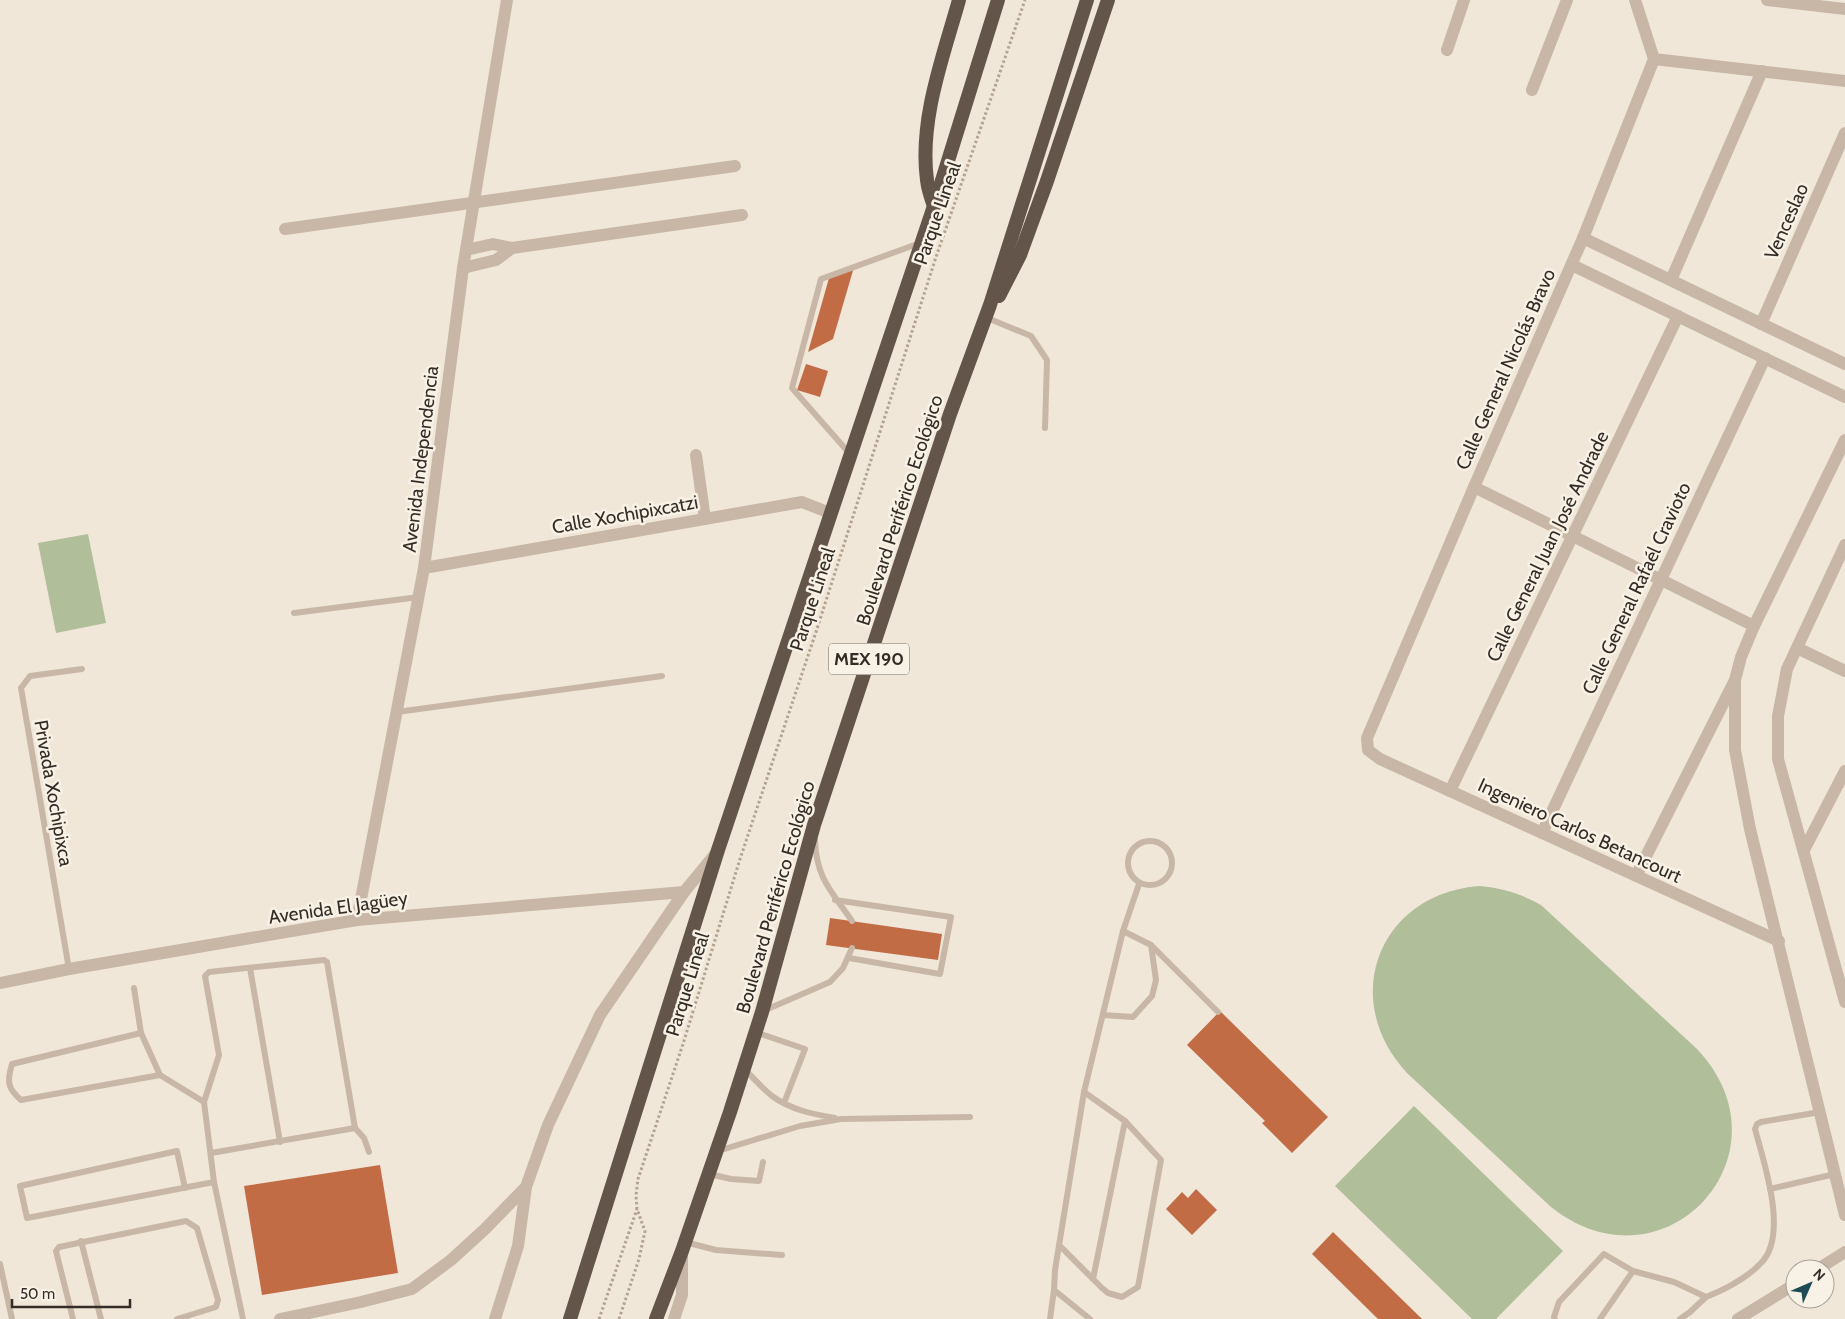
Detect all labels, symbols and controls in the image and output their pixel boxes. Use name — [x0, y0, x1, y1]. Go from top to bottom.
street label: Parque Lineal — [909, 158, 966, 268]
street label: Venceslao — [1759, 180, 1813, 263]
street label: Calle General Nicolás Bravo — [1451, 265, 1560, 473]
street label: Avenida Independencia — [398, 365, 443, 554]
street label: Boulevard Periférico Ecológico — [851, 392, 948, 628]
street label: Calle General Juan José Andrade — [1481, 427, 1614, 665]
street label: Calle General Rafaél Cravioto — [1577, 479, 1696, 698]
street label: Calle Xochipixcatzi — [550, 490, 700, 539]
street label: Parque Lineal — [785, 544, 840, 654]
road number: MEX 190 — [829, 644, 909, 674]
street label: Privada Xochipixca — [29, 718, 78, 868]
street label: Ingeniero Carlos Betancourt — [1474, 773, 1686, 888]
street label: Boulevard Periférico Ecológico — [731, 778, 820, 1016]
street label: Avenida El Jagüey — [267, 886, 410, 929]
street label: Parque Lineal — [661, 929, 714, 1039]
north arrow — [1785, 1259, 1835, 1309]
text: N — [1809, 1265, 1829, 1285]
scale bar — [12, 1276, 130, 1308]
text: 50 m — [20, 1285, 55, 1303]

